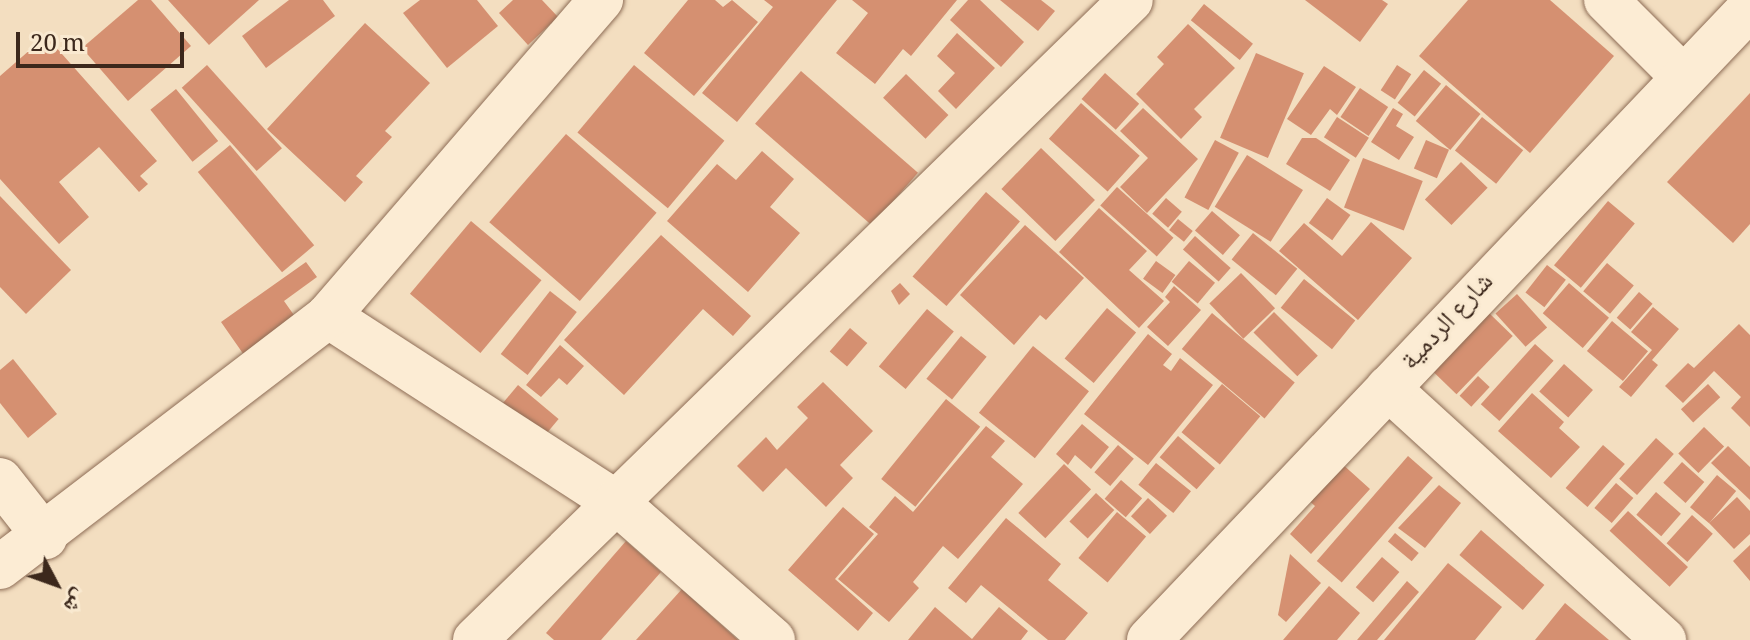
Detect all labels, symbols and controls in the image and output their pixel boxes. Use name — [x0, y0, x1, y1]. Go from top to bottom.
scale bar — [20, 16, 188, 66]
text: 20 m — [30, 25, 85, 66]
street label: شارع الردمية — [1396, 268, 1502, 378]
north arrow — [16, 544, 96, 624]
text: ش — [52, 578, 96, 621]

